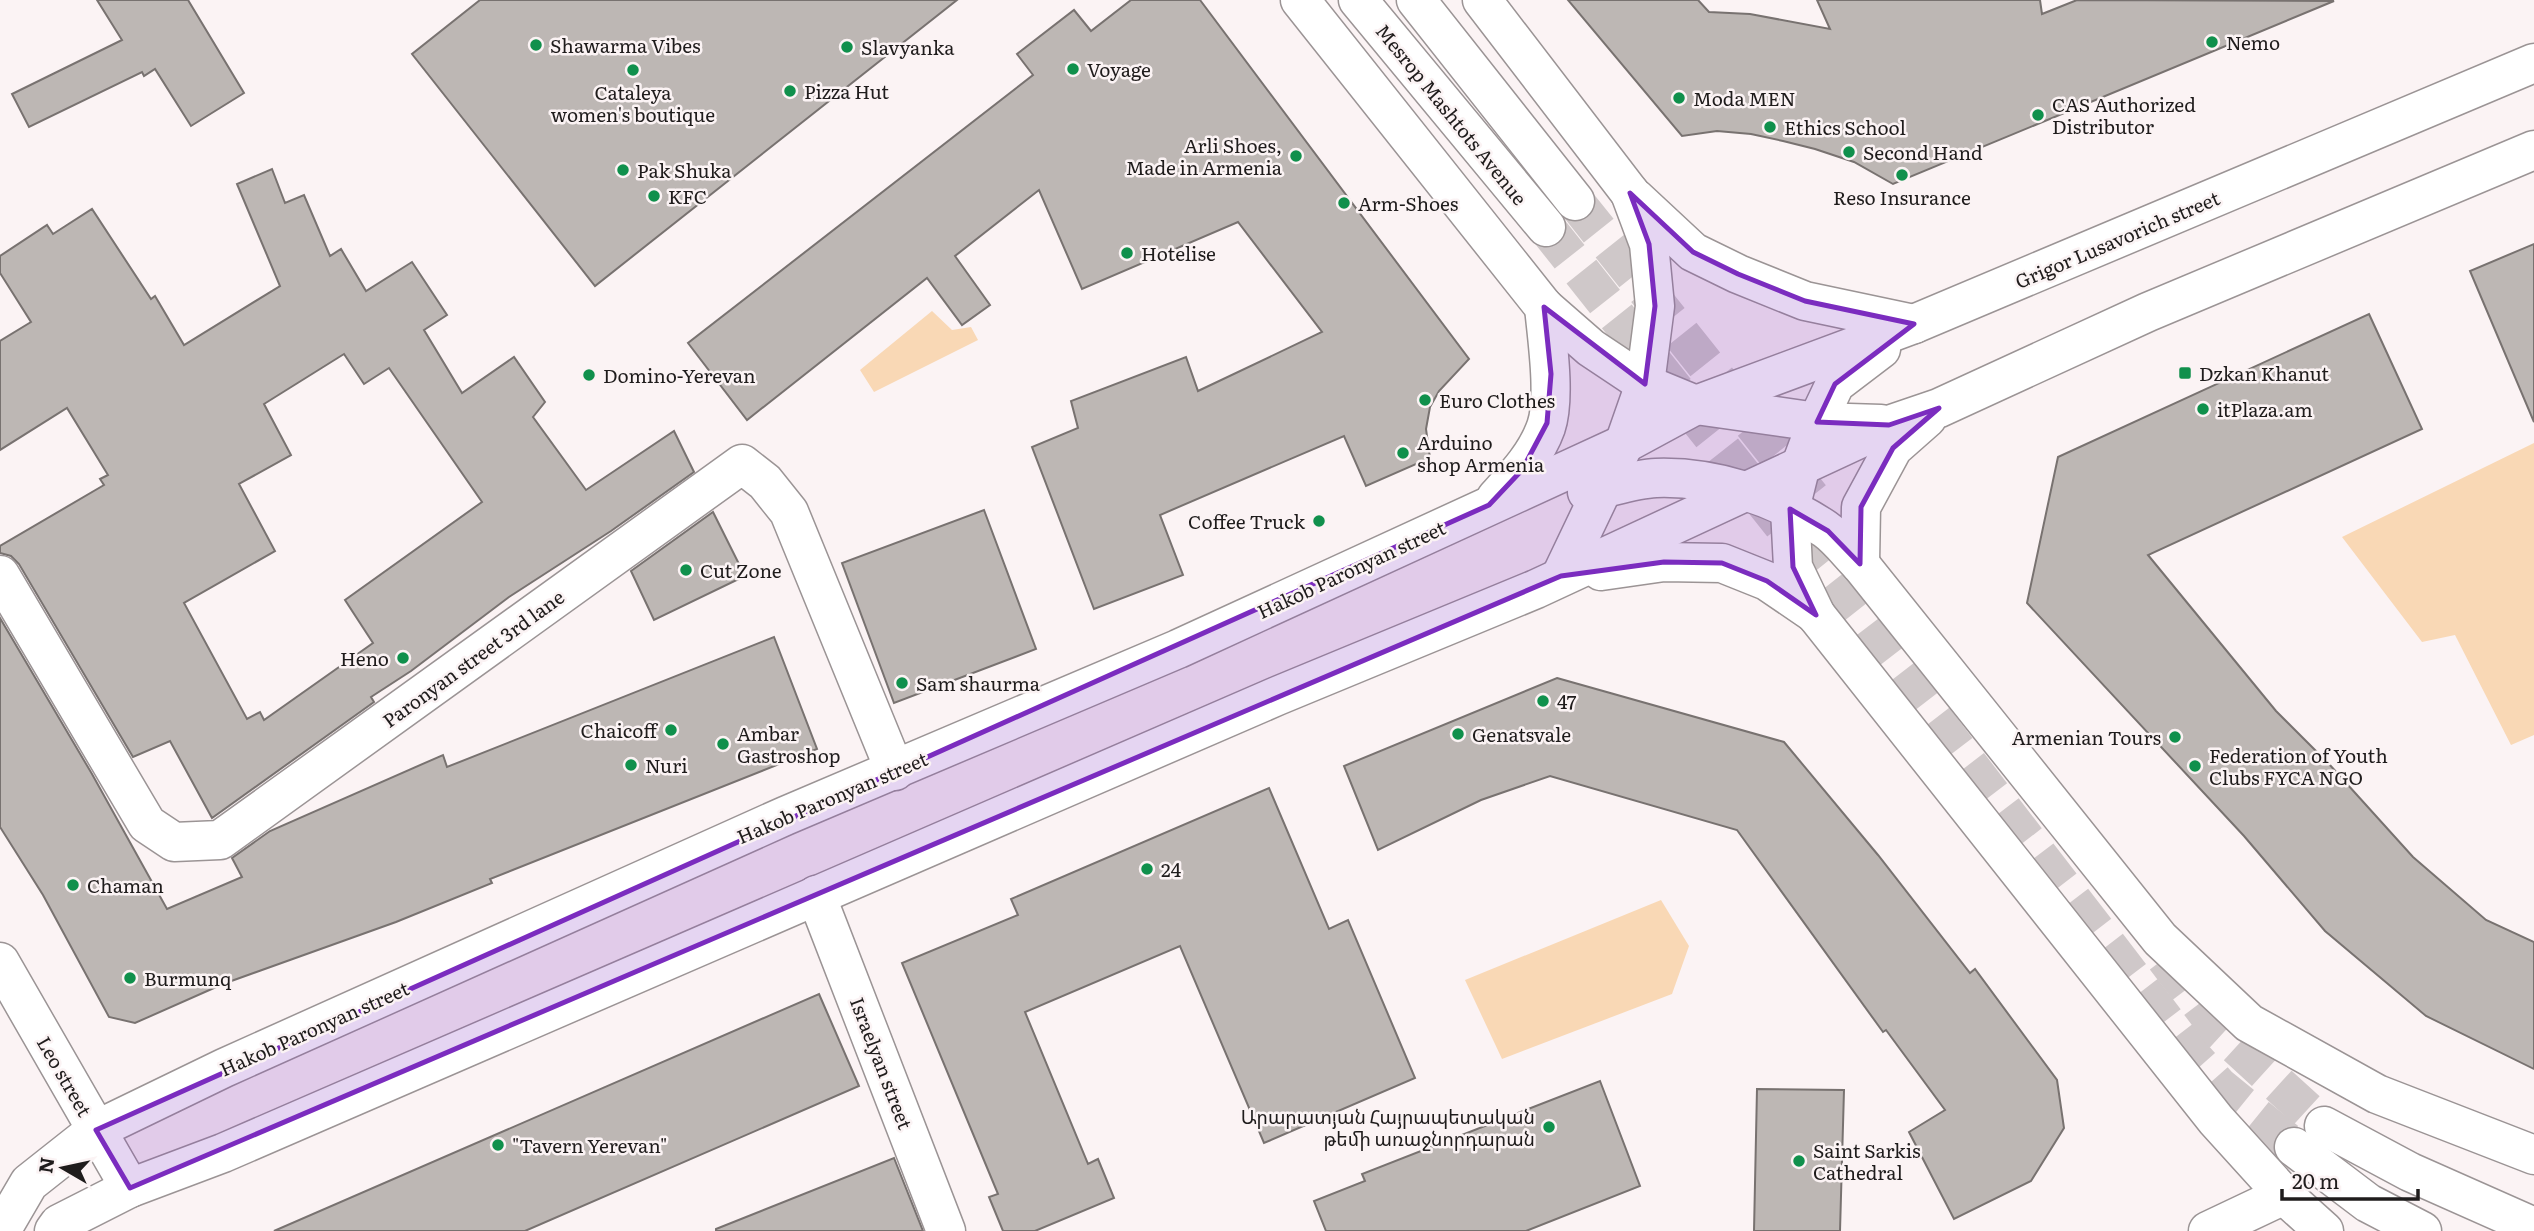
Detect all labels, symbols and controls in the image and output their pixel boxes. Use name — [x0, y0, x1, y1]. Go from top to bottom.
street label: Mesrop Mashtots Avenue — [1370, 17, 1534, 211]
place label: Nemo — [2226, 28, 2280, 56]
place label: Shawarma Vibes — [550, 31, 701, 59]
place label: Slavyanka — [861, 33, 955, 61]
marker: Nemo — [2204, 34, 2220, 50]
marker: Shawarma Vibes — [528, 37, 544, 53]
marker: Slavyanka — [839, 39, 855, 55]
place label: Voyage — [1087, 55, 1151, 83]
marker: Voyage — [1065, 61, 1081, 77]
marker: Cataleya women's boutique — [625, 62, 641, 78]
place label: Pizza Hut — [804, 77, 889, 105]
place label: Cataleya women's boutique — [551, 78, 715, 128]
marker: Pizza Hut — [782, 83, 798, 99]
place label: Moda MEN — [1693, 84, 1796, 112]
marker: Moda MEN — [1671, 90, 1687, 106]
place label: CAS Authorized Distributor — [2052, 90, 2196, 140]
marker: CAS Authorized Distributor — [2030, 107, 2046, 123]
place label: Ethics School — [1784, 113, 1906, 141]
marker: Ethics School — [1762, 119, 1778, 135]
place label: Arli Shoes, Made in Armenia — [1126, 131, 1283, 181]
place label: Second Hand — [1863, 138, 1983, 166]
marker: Second Hand — [1841, 144, 1857, 160]
marker: Arli Shoes, Made in Armenia — [1288, 148, 1304, 164]
place label: Pak Shuka — [637, 156, 732, 184]
marker: Pak Shuka — [615, 162, 631, 178]
marker: Reso Insurance — [1894, 167, 1910, 183]
place label: KFC — [668, 182, 707, 210]
place label: Reso Insurance — [1833, 183, 1971, 211]
street label: Grigor Lusavorich street — [2010, 183, 2224, 295]
marker: KFC — [646, 188, 662, 204]
place label: Arm-Shoes — [1358, 189, 1459, 217]
marker: Arm-Shoes — [1336, 195, 1352, 211]
place label: Hotelise — [1141, 239, 1216, 267]
marker: Hotelise — [1119, 245, 1135, 261]
place label: Dzkan Khanut — [2199, 359, 2329, 387]
place label: Domino-Yerevan — [603, 361, 755, 389]
marker: Dzkan Khanut — [2177, 365, 2193, 381]
marker: Domino-Yerevan — [581, 367, 597, 383]
place label: Euro Clothes — [1439, 386, 1556, 414]
marker: Euro Clothes — [1417, 392, 1433, 408]
place label: itPlaza.am — [2217, 395, 2313, 423]
marker: itPlaza.am — [2195, 401, 2211, 417]
place label: Arduino shop Armenia — [1417, 428, 1545, 478]
marker: Arduino shop Armenia — [1395, 445, 1411, 461]
place label: Coffee Truck — [1188, 507, 1305, 535]
street label: Hakob Paronyan street — [1252, 513, 1450, 625]
marker: Coffee Truck — [1311, 513, 1327, 529]
place label: Cut Zone — [700, 556, 782, 584]
marker: Cut Zone — [678, 562, 694, 578]
street label: Paronyan street 3rd lane — [376, 582, 570, 734]
place label: Heno — [340, 644, 389, 672]
marker: Heno — [395, 650, 411, 666]
place label: Sam shaurma — [916, 669, 1041, 697]
marker: Sam shaurma — [894, 675, 910, 691]
place label: 47 — [1557, 687, 1577, 715]
marker: 47 — [1535, 693, 1551, 709]
place label: Chaicoff — [581, 716, 658, 744]
place label: Ambar Gastroshop — [737, 719, 840, 769]
place label: Genatsvale — [1472, 720, 1571, 748]
marker: Chaicoff — [663, 722, 679, 738]
place label: Armenian Tours — [2012, 723, 2161, 751]
marker: Genatsvale — [1450, 726, 1466, 742]
marker: Armenian Tours — [2167, 729, 2183, 745]
marker: Ambar Gastroshop — [715, 736, 731, 752]
place label: Federation of Youth Clubs FYCA NGO — [2209, 741, 2388, 791]
street label: Hakob Paronyan street — [732, 744, 932, 850]
place label: Nuri — [645, 751, 687, 779]
marker: Nuri — [623, 757, 639, 773]
marker: Federation of Youth Clubs FYCA NGO — [2187, 758, 2203, 774]
place label: 24 — [1161, 855, 1182, 883]
marker: 24 — [1139, 861, 1155, 877]
place label: Chaman — [87, 871, 164, 899]
marker: Chaman — [65, 877, 81, 893]
place label: Burmunq — [144, 964, 232, 992]
marker: Burmunq — [122, 970, 138, 986]
street label: Hakob Paronyan street — [215, 973, 414, 1082]
street label: Israelyan street — [844, 993, 920, 1133]
street label: Leo street — [31, 1031, 99, 1122]
place label: Արարատյան Հայրապետական թեմի առաջնորդարան — [1241, 1102, 1535, 1152]
marker: Արարատյան Հայրապետական թեմի առաջնորդարան — [1541, 1119, 1557, 1135]
place label: "Tavern Yerevan" — [512, 1131, 667, 1159]
north arrow — [28, 1133, 98, 1203]
place label: Saint Sarkis Cathedral — [1813, 1136, 1921, 1186]
marker: "Tavern Yerevan" — [490, 1137, 506, 1153]
marker: Saint Sarkis Cathedral — [1791, 1153, 1807, 1169]
text: N — [30, 1155, 60, 1175]
scale bar — [2282, 1158, 2418, 1202]
text: 20 m — [2292, 1164, 2339, 1195]

